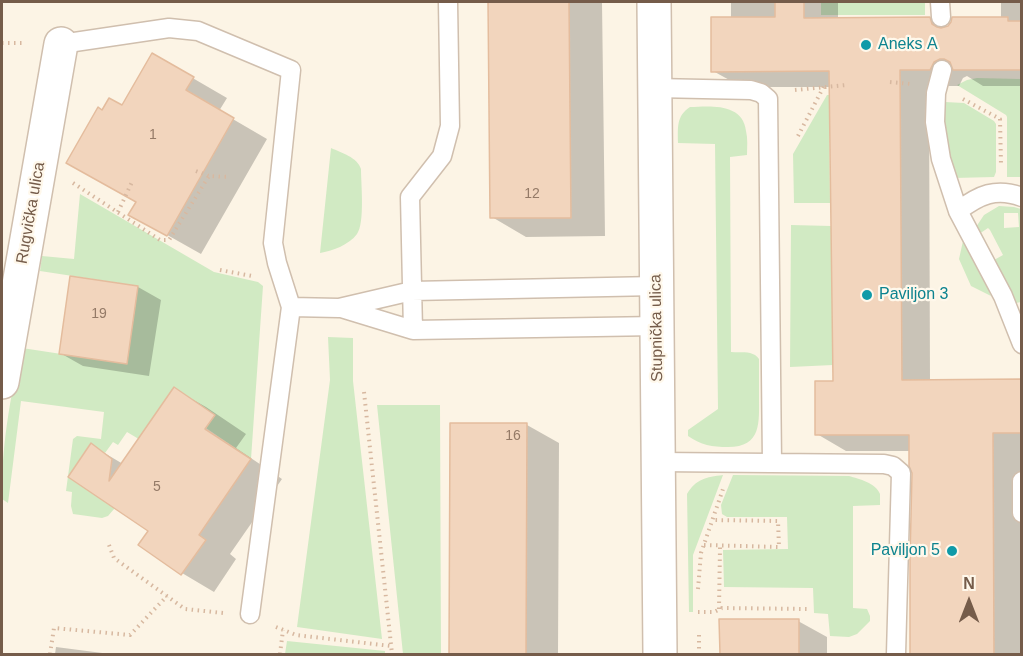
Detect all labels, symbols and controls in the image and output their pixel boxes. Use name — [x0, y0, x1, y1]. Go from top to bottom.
place label: Aneks A — [878, 35, 938, 55]
marker: Aneks A — [859, 38, 873, 52]
house number: 1 — [149, 127, 157, 143]
street label: Rugvička ulica — [13, 161, 49, 265]
house number: 12 — [524, 186, 540, 202]
street label: Stupnička ulica — [646, 274, 668, 382]
place label: Paviljon 3 — [879, 285, 948, 305]
marker: Paviljon 3 — [860, 288, 874, 302]
house number: 19 — [91, 306, 107, 322]
house number: 16 — [505, 428, 521, 444]
house number: 5 — [153, 479, 161, 495]
place label: Paviljon 5 — [871, 541, 940, 561]
marker: Paviljon 5 — [945, 544, 959, 558]
north arrow — [939, 572, 999, 632]
text: N — [963, 575, 975, 592]

